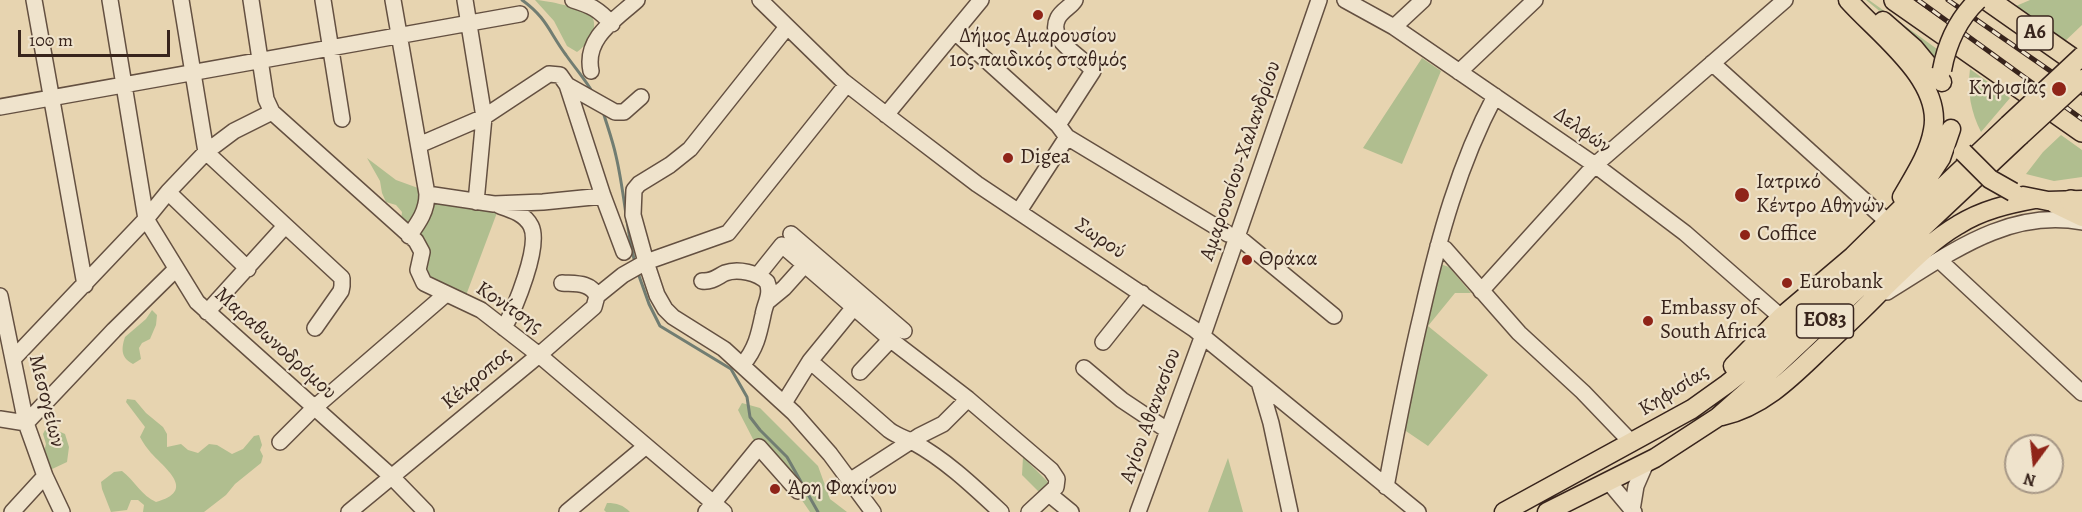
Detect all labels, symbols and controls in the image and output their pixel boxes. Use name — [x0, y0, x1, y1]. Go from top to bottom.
marker: Δήμος Αμαρουσίου 1ος παιδικός σταθμός — [1031, 8, 1045, 22]
road number: Α6 — [2017, 16, 2053, 50]
scale bar — [21, 18, 172, 56]
place label: Δήμος Αμαρουσίου 1ος παιδικός σταθμός — [949, 24, 1127, 74]
text: 100 m — [29, 28, 73, 52]
street label: Αμαρουσίου-Χαλανδρίου — [1195, 58, 1287, 264]
place label: Κηφισίας — [1968, 76, 2046, 102]
marker: Κηφισίας — [2050, 80, 2068, 98]
street label: Δελφών — [1548, 102, 1616, 160]
place label: Digea — [1020, 145, 1070, 171]
marker: Digea — [1001, 151, 1015, 165]
place label: Ιατρικό Κέντρο Αθηνών — [1756, 170, 1884, 220]
marker: Ιατρικό Κέντρο Αθηνών — [1733, 186, 1751, 204]
street label: Σωρού — [1070, 213, 1130, 265]
place label: Coffice — [1757, 222, 1817, 248]
marker: Coffice — [1738, 228, 1752, 242]
place label: Θράκα — [1259, 247, 1318, 273]
marker: Θράκα — [1240, 253, 1254, 267]
place label: Eurobank — [1799, 270, 1883, 296]
street label: Κονίτσης — [471, 276, 547, 340]
marker: Eurobank — [1780, 276, 1794, 290]
street label: Μαραθωνοδρόμου — [209, 283, 341, 405]
place label: Embassy of South Africa — [1660, 296, 1766, 346]
road number: ΕΟ83 — [1796, 304, 1854, 338]
marker: Embassy of South Africa — [1641, 314, 1655, 328]
street label: Κέκροπος — [437, 342, 517, 416]
street label: Αγίου Αθανασίου — [1115, 345, 1187, 487]
street label: Μεσογείων — [22, 352, 70, 450]
street label: Κηφισίας — [1634, 360, 1714, 422]
north arrow — [2004, 434, 2064, 494]
text: N — [2021, 467, 2038, 492]
place label: Άρη Φακίνου — [787, 476, 897, 502]
marker: Άρη Φακίνου — [768, 482, 782, 496]

